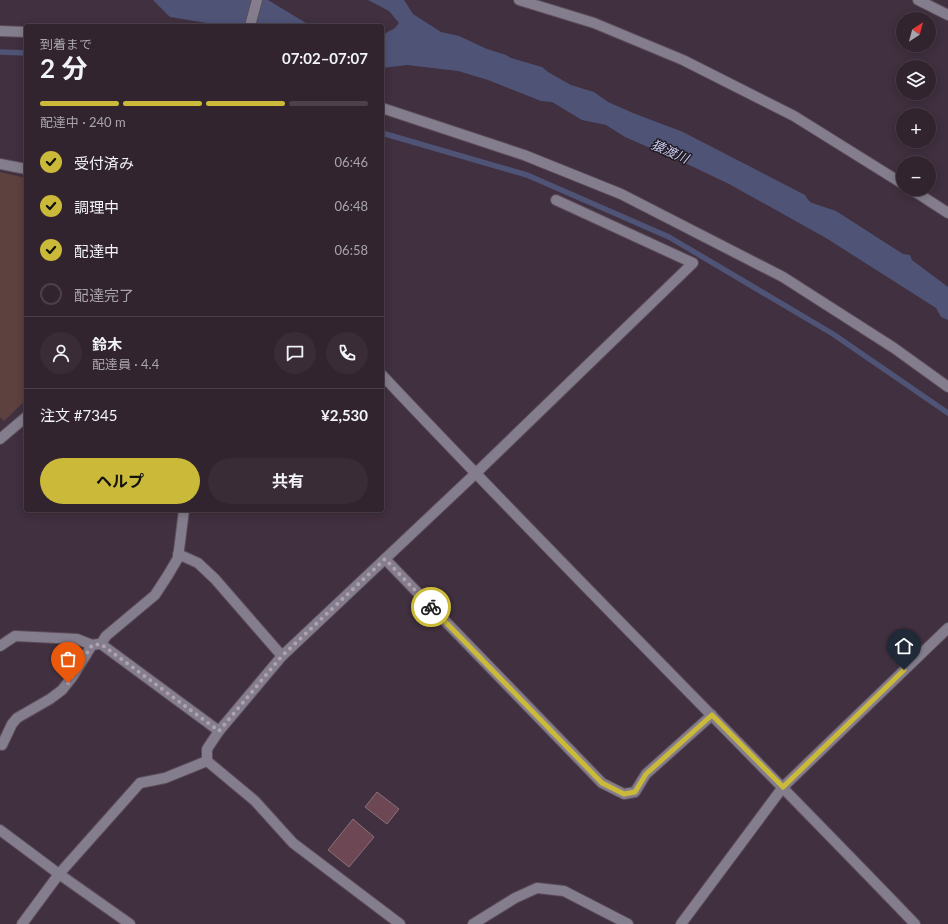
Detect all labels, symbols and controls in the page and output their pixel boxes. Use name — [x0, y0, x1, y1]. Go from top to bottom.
north arrow — [896, 12, 936, 52]
map controls — [896, 12, 936, 196]
text: 到着まで — [40, 36, 92, 52]
text: 07:02–07:07 — [282, 49, 368, 67]
text: 2 分 — [40, 52, 87, 84]
button: layers — [896, 60, 936, 100]
button: + — [896, 108, 936, 148]
text: 配達中 · 240 m — [40, 114, 126, 130]
water label: 猿渡川 — [649, 136, 693, 167]
icon: check — [40, 151, 62, 173]
text: 受付済み — [74, 154, 134, 172]
text: 06:46 — [335, 154, 368, 170]
button: − — [896, 156, 936, 196]
icon: check — [40, 195, 62, 217]
text: 調理中 — [74, 198, 119, 216]
text: 06:48 — [335, 198, 368, 214]
icon: check — [40, 239, 62, 261]
text: 配達中 — [74, 242, 119, 260]
text: 06:58 — [335, 242, 368, 258]
text: 配達完了 — [74, 286, 134, 304]
button: person — [40, 332, 82, 374]
button: chat — [274, 332, 316, 374]
button: phone — [326, 332, 368, 374]
text: 鈴木 — [92, 335, 122, 353]
text: 配達員 · 4.4 — [92, 356, 159, 372]
text: 注文 #7345 — [40, 406, 117, 424]
text: ¥2,530 — [321, 406, 368, 424]
button: ヘルプ — [40, 458, 200, 504]
button: 共有 — [208, 458, 368, 504]
courier — [411, 587, 451, 627]
icon: bike — [420, 596, 442, 618]
pin — [887, 629, 921, 670]
icon: home — [893, 635, 915, 657]
pin — [51, 642, 85, 683]
icon: bag — [57, 648, 79, 670]

